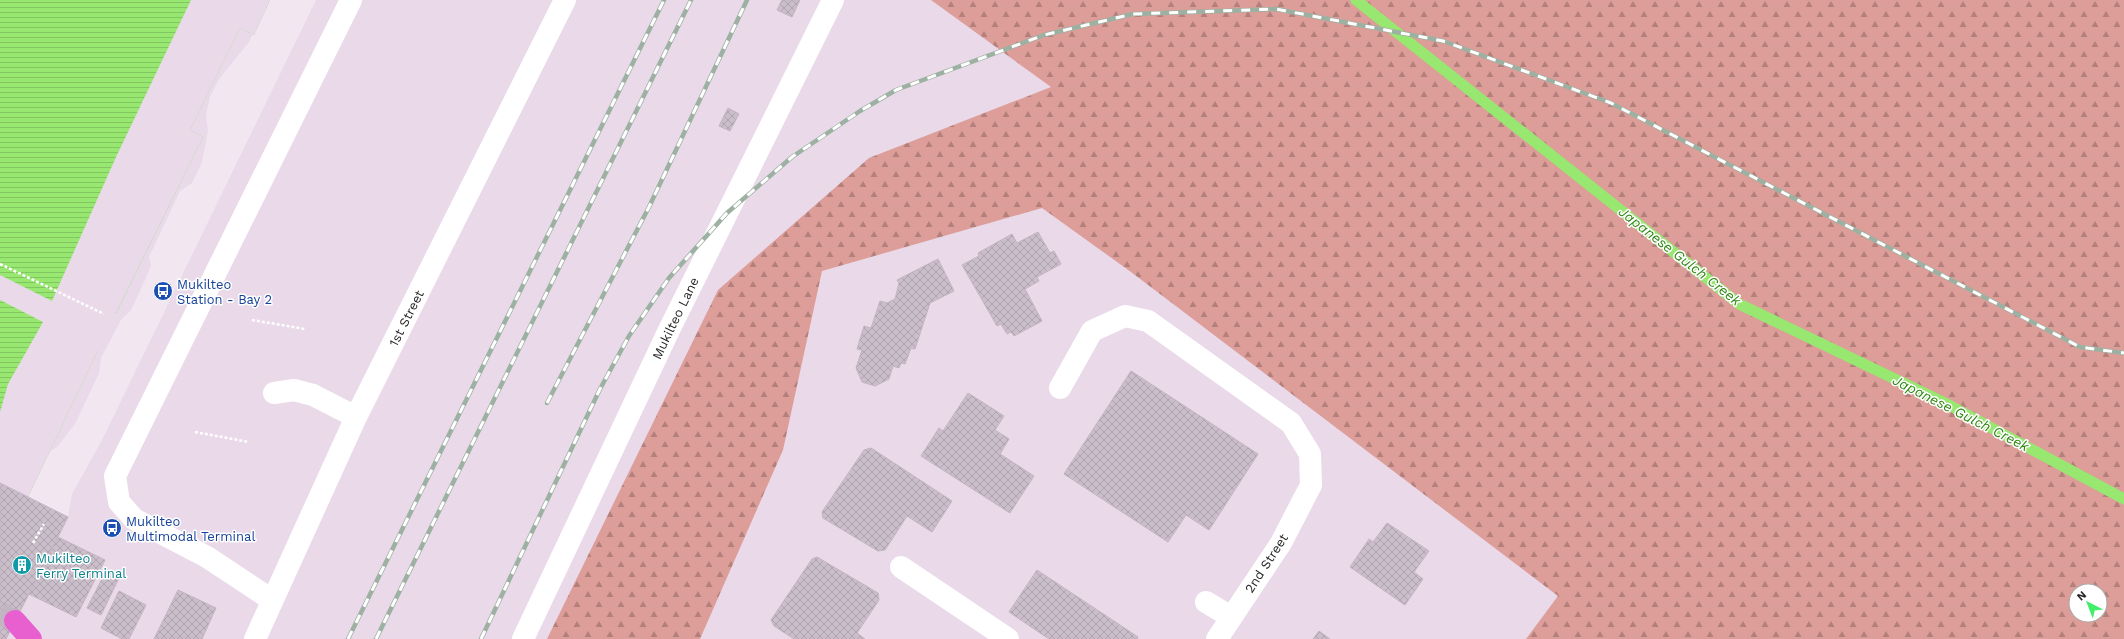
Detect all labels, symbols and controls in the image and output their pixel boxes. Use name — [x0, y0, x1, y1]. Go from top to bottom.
water label: Japanese Gulch Creek — [1616, 203, 1745, 309]
street label: Mukilteo Lane — [649, 275, 702, 362]
place label: Mukilteo Station - Bay 2 — [177, 277, 272, 307]
bus stop icon: Mukilteo Station - Bay 2 — [152, 280, 174, 302]
street label: 1st Street — [386, 287, 427, 349]
water label: Japanese Gulch Creek — [1890, 372, 2032, 455]
place label: Mukilteo Multimodal Terminal — [126, 514, 255, 544]
bus stop icon: Mukilteo Multimodal Terminal — [101, 517, 123, 539]
street label: 2nd Street — [1242, 530, 1291, 596]
place label: Mukilteo Ferry Terminal — [36, 551, 126, 581]
building icon: Mukilteo Ferry Terminal — [11, 554, 33, 576]
north arrow — [2068, 583, 2108, 623]
text: N — [2074, 588, 2089, 603]

